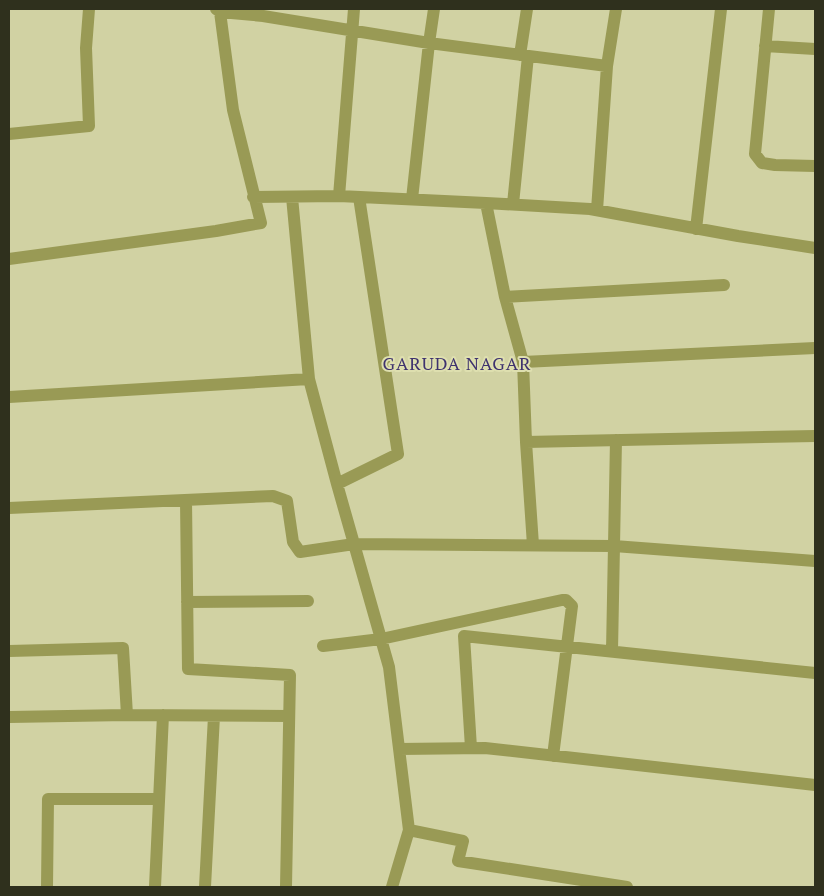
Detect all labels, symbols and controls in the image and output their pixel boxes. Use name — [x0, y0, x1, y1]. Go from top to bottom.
district label: GARUDA NAGAR — [383, 351, 531, 375]

